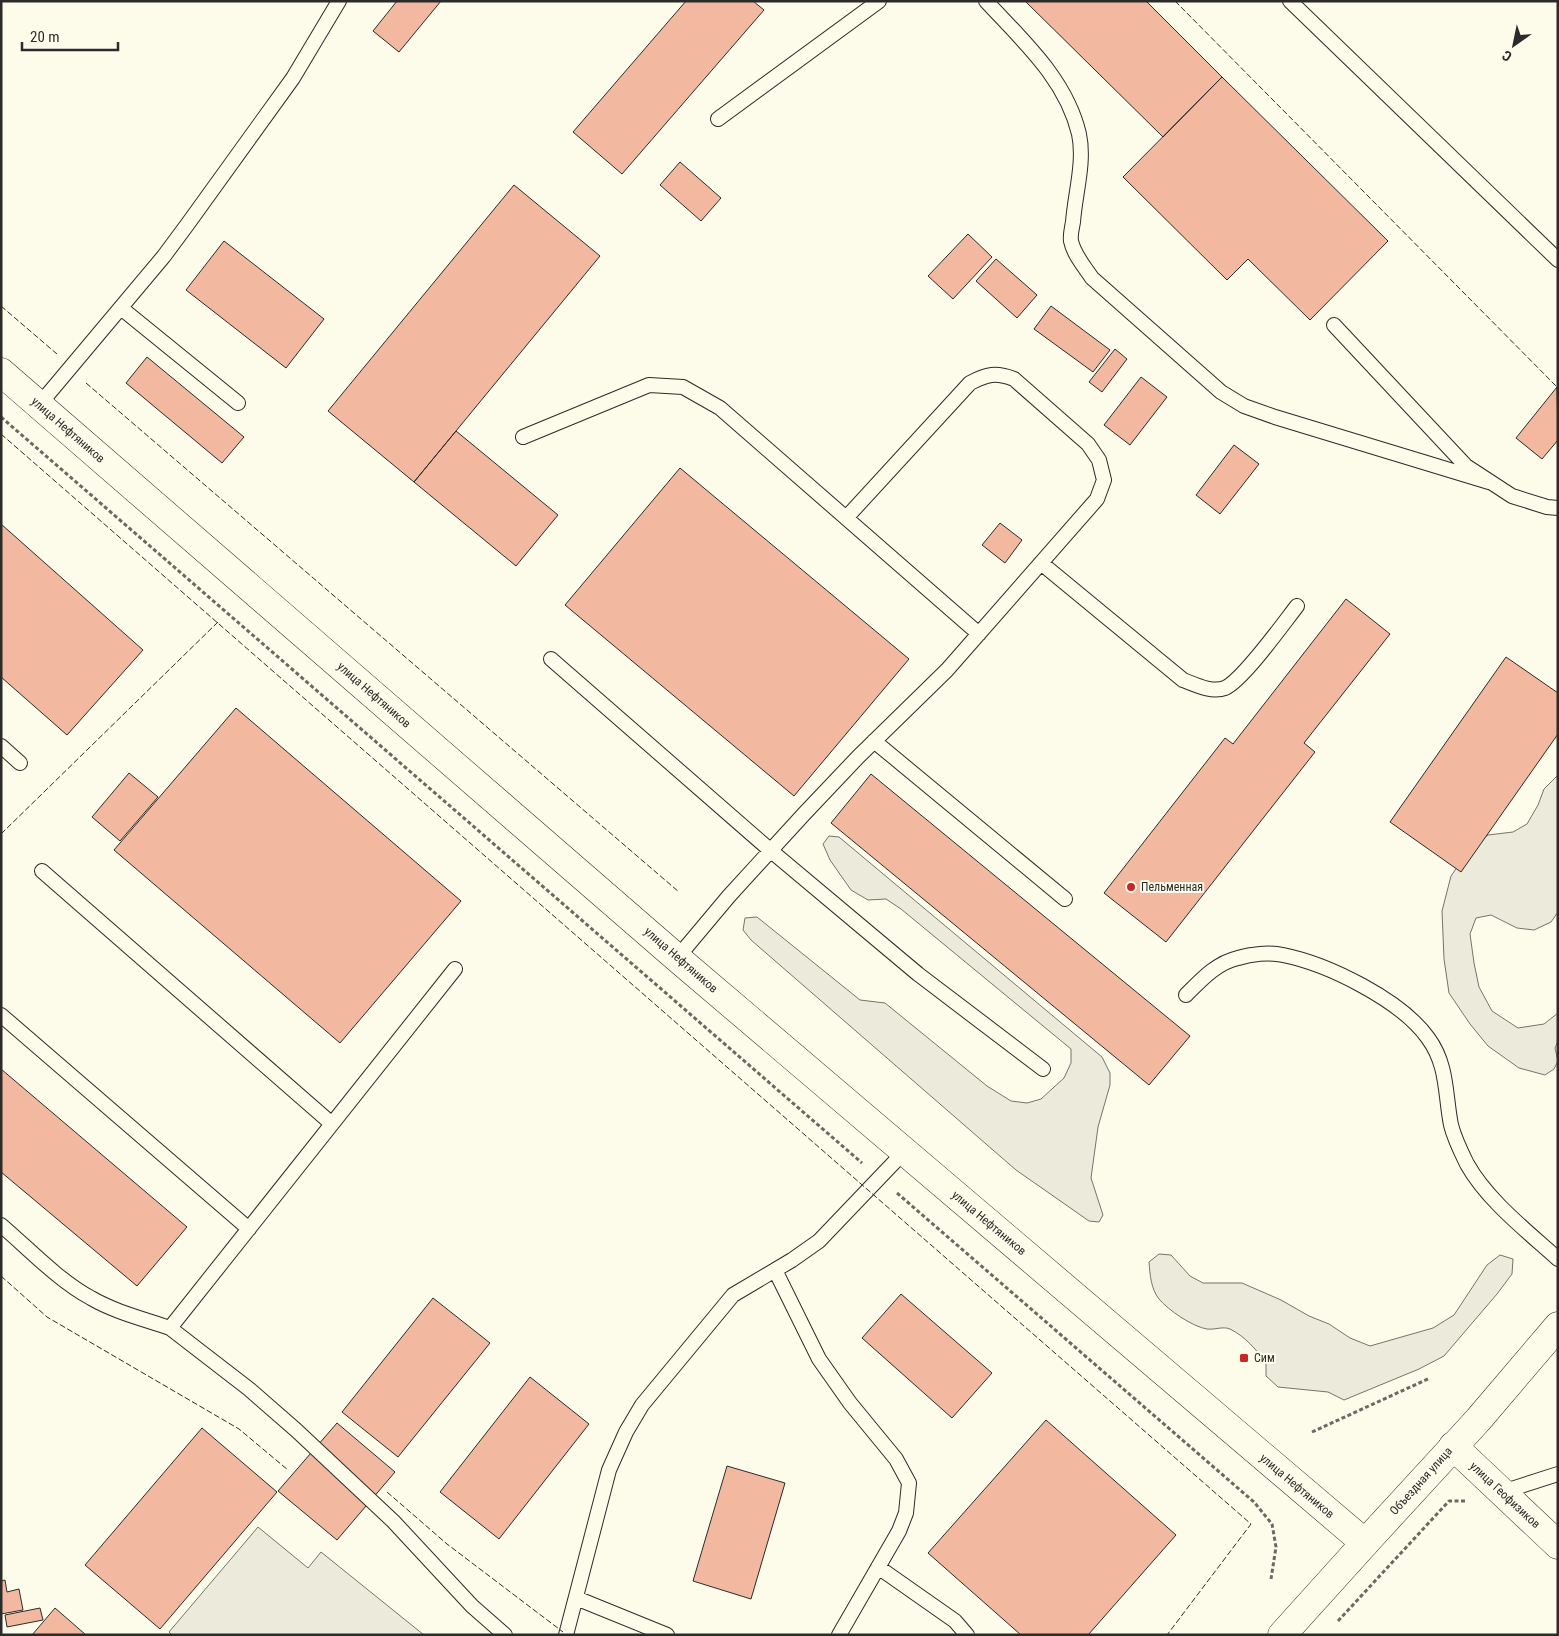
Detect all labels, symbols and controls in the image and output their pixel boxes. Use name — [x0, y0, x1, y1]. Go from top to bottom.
scale bar — [22, 20, 119, 52]
north arrow — [1489, 20, 1539, 70]
text: 20 m — [30, 28, 60, 46]
text: С — [1499, 47, 1515, 65]
street label: улица Нефтяников — [28, 394, 108, 466]
street label: улица Нефтяников — [334, 659, 414, 731]
place label: Пельменная — [1141, 880, 1203, 894]
marker: Пельменная — [1125, 881, 1137, 893]
street label: улица Нефтяников — [641, 924, 721, 996]
street label: улица Нефтяников — [949, 1188, 1029, 1258]
place label: Сим — [1254, 1351, 1275, 1365]
marker: Сим — [1238, 1352, 1250, 1364]
street label: Объездная улица — [1387, 1444, 1455, 1518]
street label: улица Нефтяников — [1257, 1451, 1337, 1521]
street label: улица Геофизиков — [1467, 1459, 1543, 1531]

